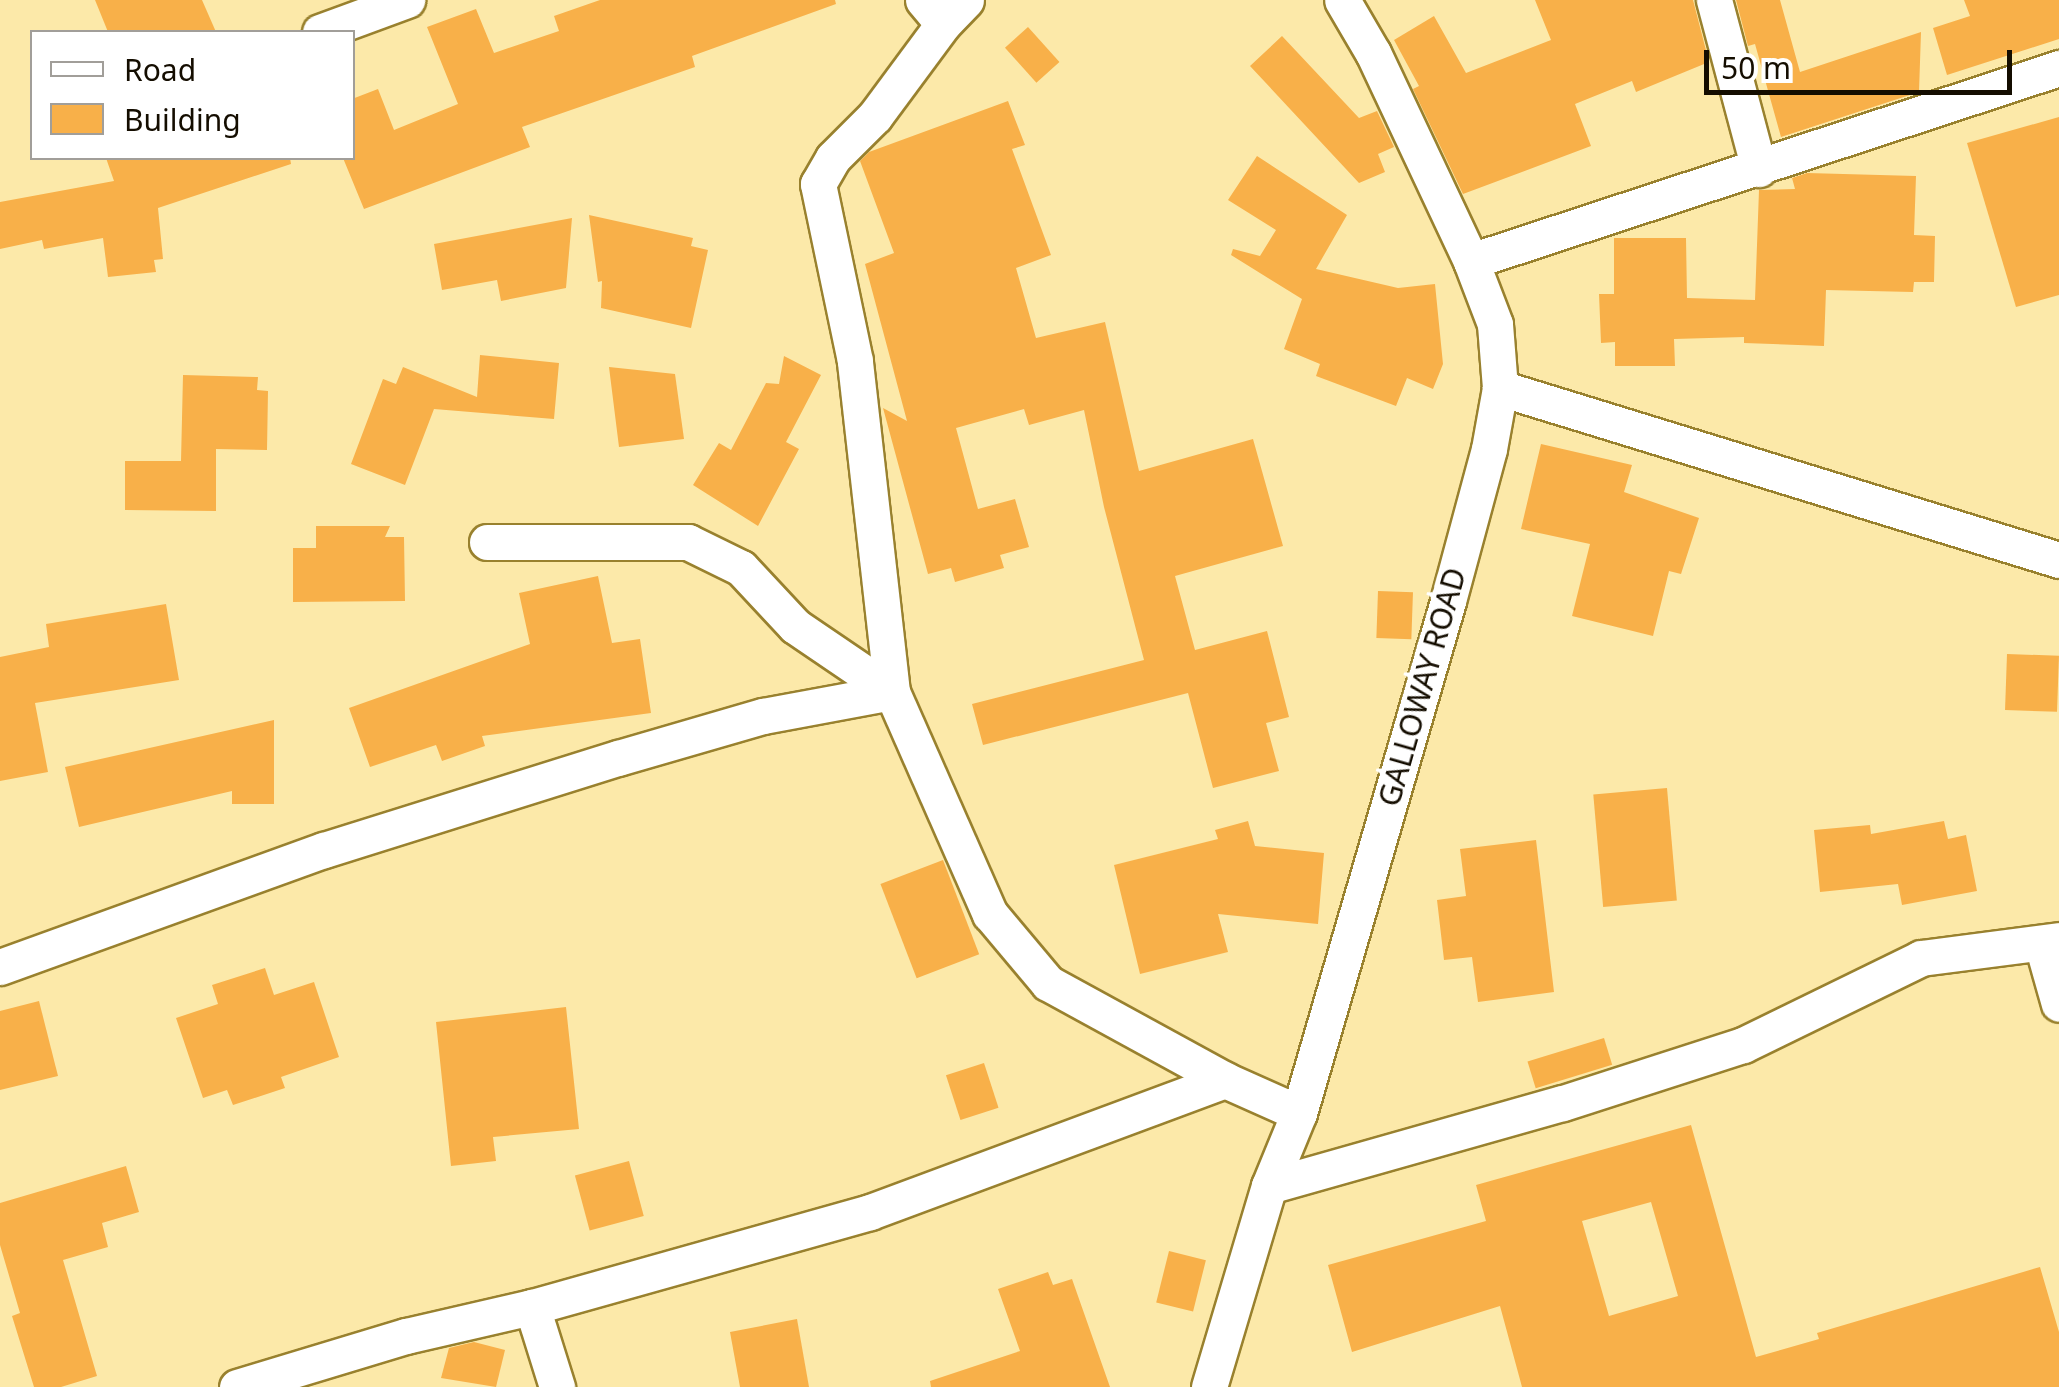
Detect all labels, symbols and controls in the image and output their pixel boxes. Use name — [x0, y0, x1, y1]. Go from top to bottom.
legend — [30, 30, 355, 160]
scale bar — [1709, 30, 2016, 92]
text: 50 m — [1721, 47, 1791, 88]
text: Road — [124, 49, 196, 90]
text: Building — [124, 99, 241, 140]
street label: GALLOWAY ROAD — [1371, 564, 1473, 810]

